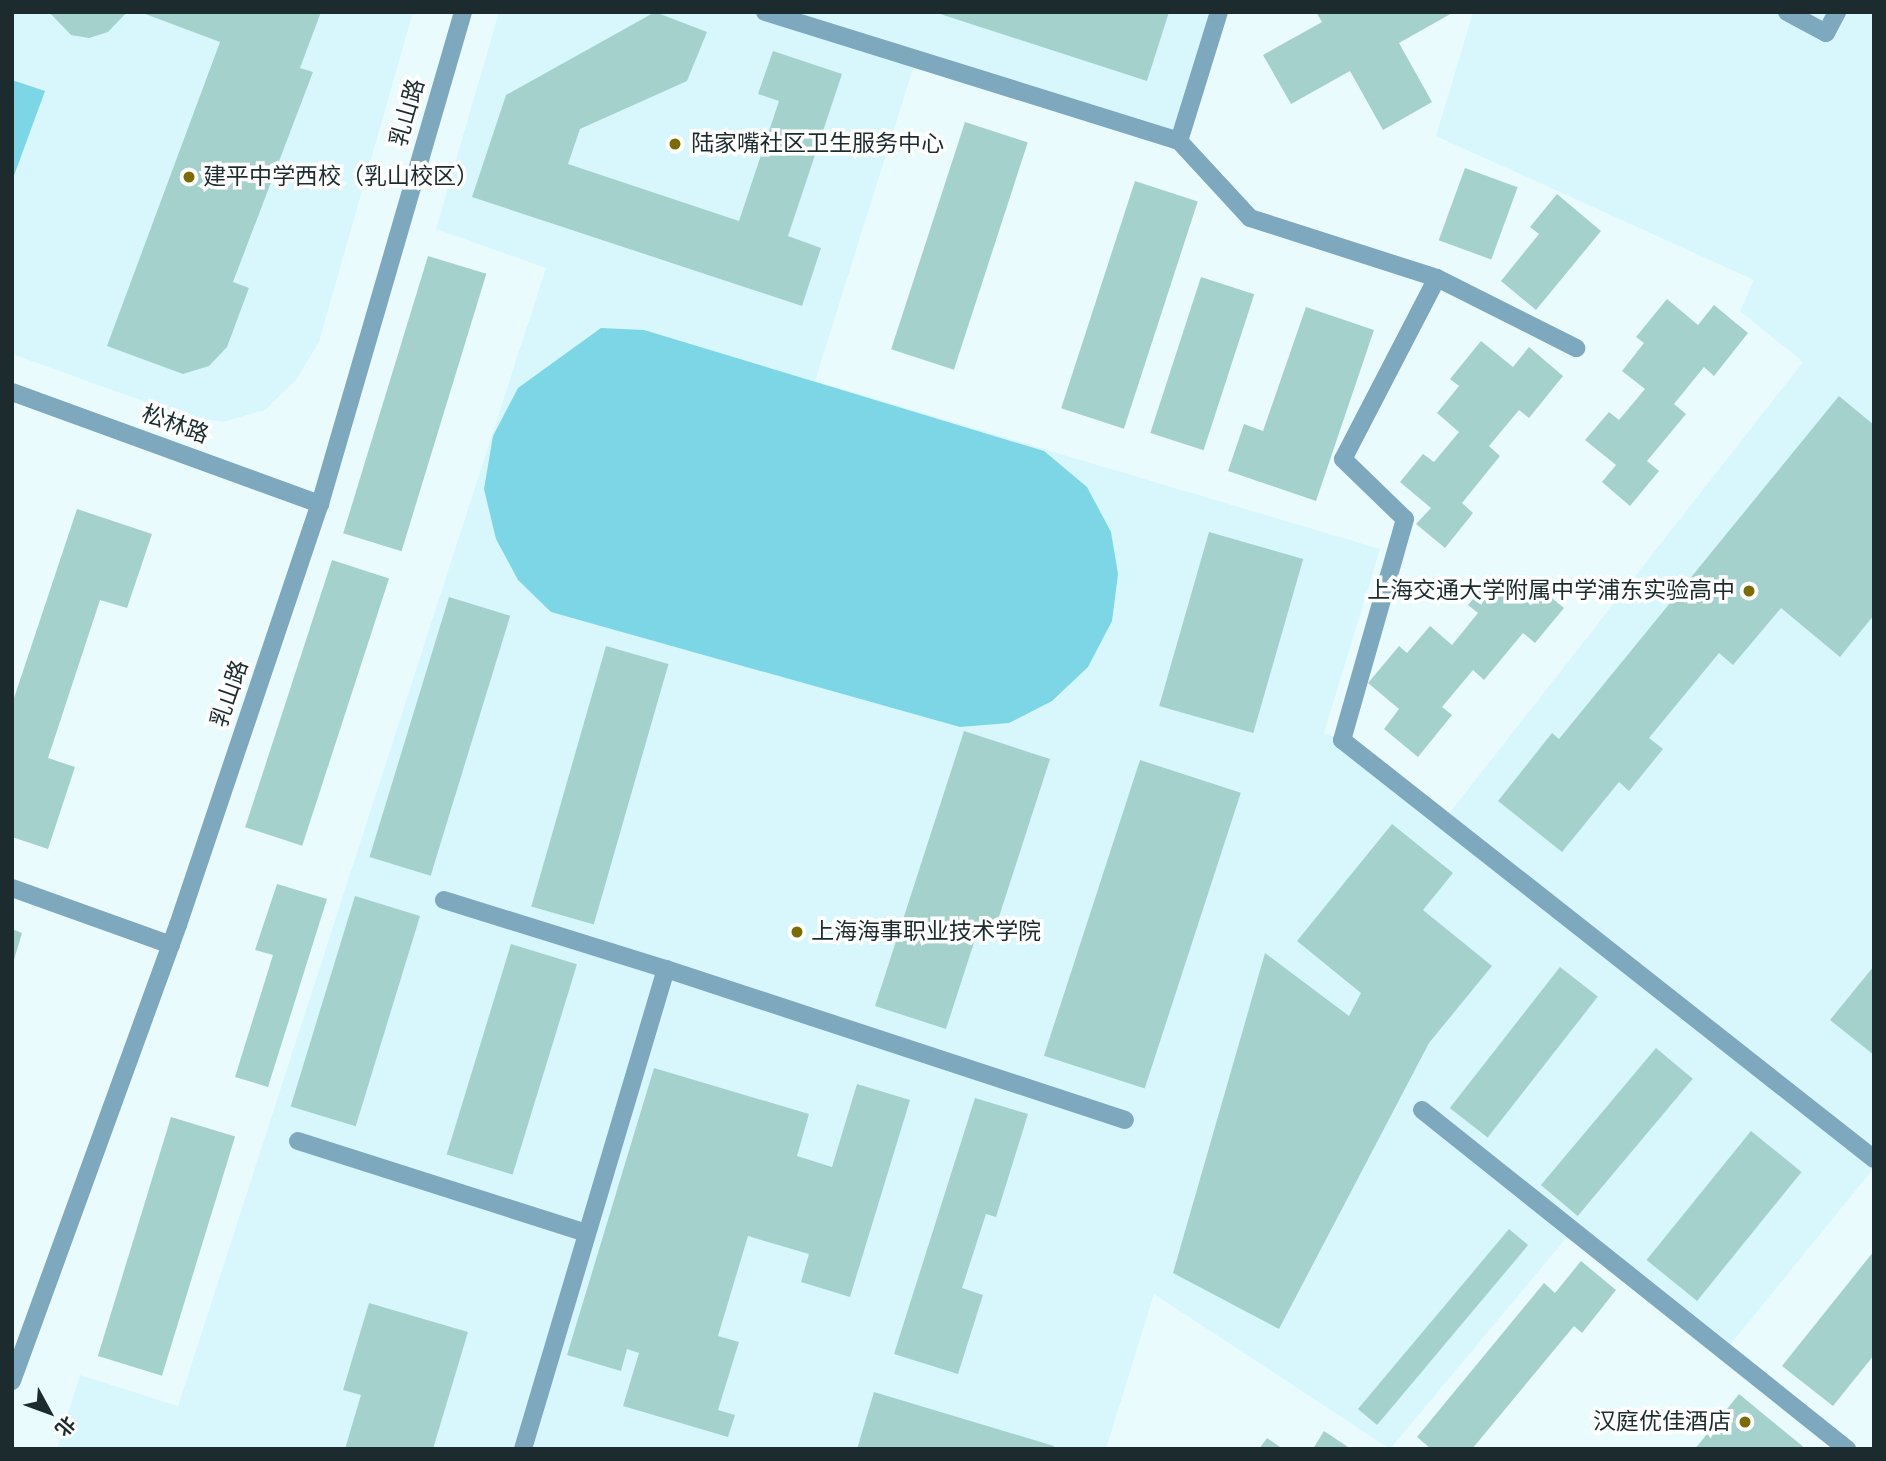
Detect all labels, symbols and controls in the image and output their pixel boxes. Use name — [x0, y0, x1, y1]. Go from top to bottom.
street label: 乳山路 — [385, 76, 431, 150]
place label: 陆家嘴社区卫生服务中心 — [691, 130, 944, 158]
marker: 陆家嘴社区卫生服务中心 — [665, 134, 685, 154]
place label: 建平中学西校（乳山校区） — [203, 163, 479, 191]
marker: 建平中学西校（乳山校区） — [181, 169, 197, 185]
street label: 松林路 — [138, 400, 212, 450]
place label: 上海交通大学附属中学浦东实验高中 — [1367, 577, 1735, 605]
marker: 上海交通大学附属中学浦东实验高中 — [1741, 583, 1757, 599]
street label: 乳山路 — [206, 657, 254, 731]
place label: 上海海事职业技术学院 — [811, 918, 1041, 946]
marker: 上海海事职业技术学院 — [789, 924, 805, 940]
north arrow — [14, 1377, 84, 1447]
place label: 汉庭优佳酒店 — [1593, 1408, 1731, 1436]
text: 北 — [49, 1410, 81, 1441]
marker: 汉庭优佳酒店 — [1737, 1414, 1753, 1430]

